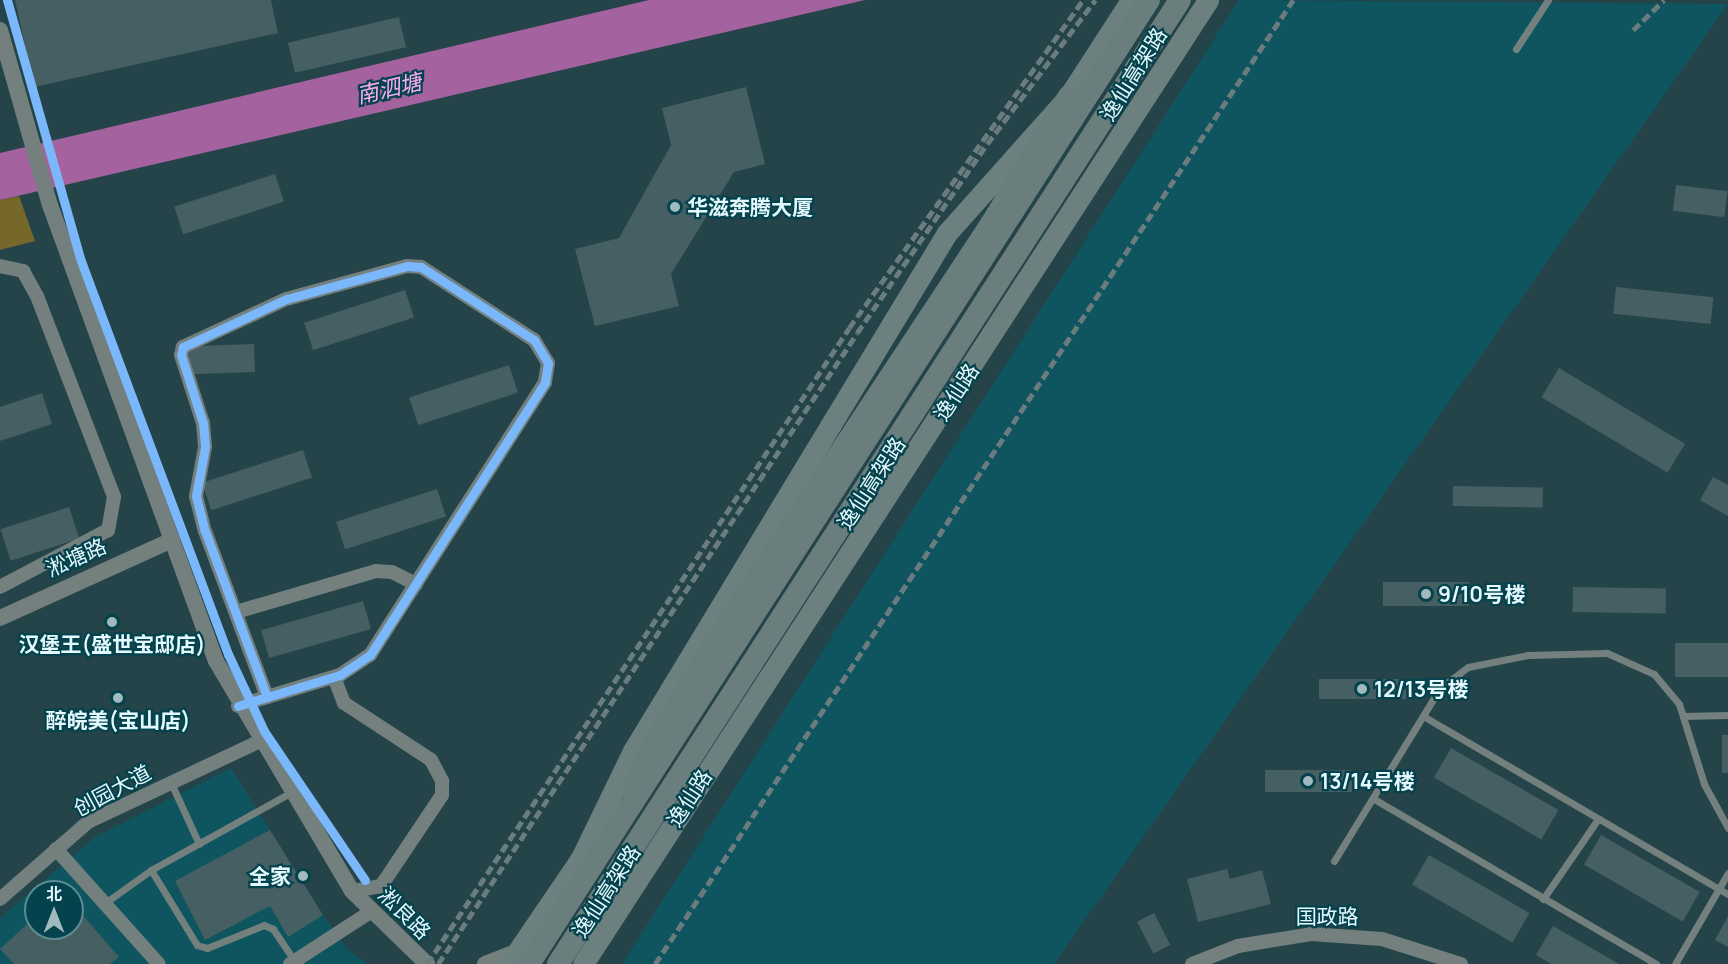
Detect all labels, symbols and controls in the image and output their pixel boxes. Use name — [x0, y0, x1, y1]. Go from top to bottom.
street label: 逸仙高架路 — [1094, 23, 1172, 125]
water label: 南泗塘 — [354, 69, 424, 109]
place label: 华滋奔腾大厦 — [687, 194, 813, 220]
marker: 华滋奔腾大厦 — [668, 200, 682, 214]
street label: 逸仙路 — [928, 359, 984, 425]
street label: 逸仙高架路 — [832, 432, 910, 534]
street label: 淞塘路 — [42, 533, 110, 581]
place label: 9/10号楼 — [1438, 581, 1525, 607]
marker: 9/10号楼 — [1419, 587, 1433, 601]
marker: 汉堡王(盛世宝邸店) — [105, 615, 119, 629]
place label: 汉堡王(盛世宝邸店) — [18, 631, 206, 657]
place label: 12/13号楼 — [1374, 676, 1468, 702]
marker: 12/13号楼 — [1355, 682, 1369, 696]
marker: 醉皖美(宝山店) — [111, 691, 125, 705]
place label: 醉皖美(宝山店) — [45, 707, 191, 733]
street label: 创园大道 — [69, 759, 155, 821]
street label: 逸仙路 — [661, 765, 717, 831]
place label: 13/14号楼 — [1320, 768, 1414, 794]
marker: 13/14号楼 — [1301, 774, 1315, 788]
street label: 逸仙高架路 — [567, 840, 645, 942]
place label: 全家 — [249, 863, 291, 889]
marker: 全家 — [296, 869, 310, 883]
north arrow — [24, 880, 84, 940]
street label: 淞良路 — [374, 882, 436, 944]
text: 北 — [46, 883, 62, 905]
street label: 国政路 — [1296, 903, 1358, 929]

